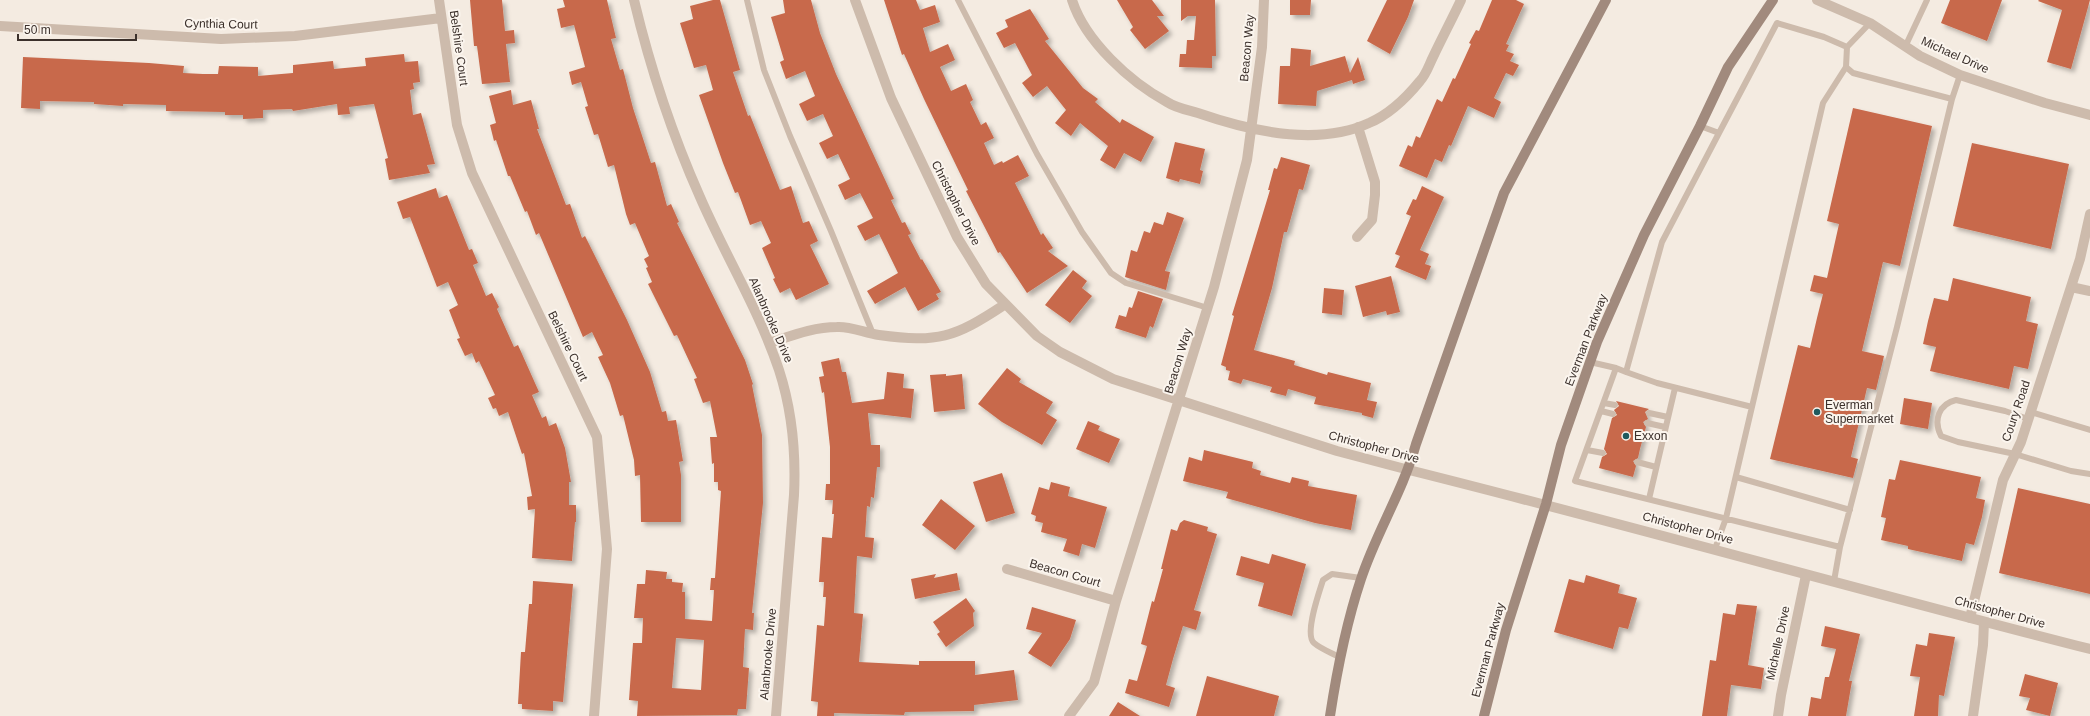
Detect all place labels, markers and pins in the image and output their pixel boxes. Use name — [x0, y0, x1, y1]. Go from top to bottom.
place label: Everman Supermarket — [1825, 398, 1894, 426]
marker: Everman Supermarket — [1812, 407, 1822, 417]
place label: Exxon — [1634, 429, 1667, 443]
marker: Exxon — [1621, 431, 1631, 441]

